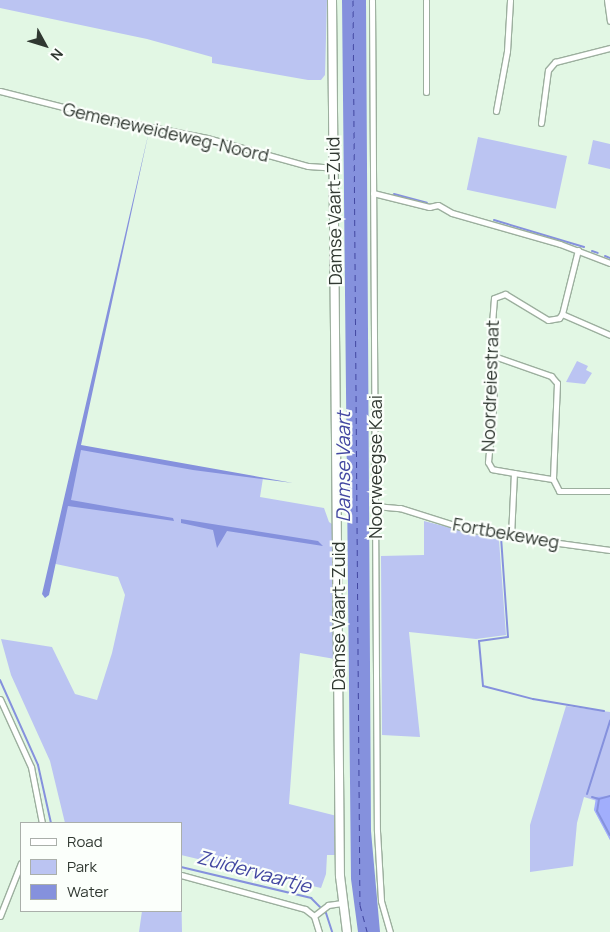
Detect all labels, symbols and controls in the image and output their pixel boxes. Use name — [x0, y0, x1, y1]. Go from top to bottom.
north arrow — [20, 20, 70, 70]
text: N — [46, 45, 68, 65]
street label: Gemeneweideweg-Noord — [61, 98, 271, 166]
street label: Damse Vaart-Zuid — [322, 136, 346, 286]
street label: Noordreiestraat — [477, 320, 503, 452]
street label: Noorweegse Kaai — [364, 395, 386, 539]
water label: Damse Vaart — [333, 412, 355, 522]
street label: Fortbekeweg — [451, 513, 561, 553]
street label: Damse Vaart-Zuid — [327, 542, 349, 690]
legend — [20, 822, 182, 912]
text: Road — [67, 831, 103, 852]
water label: Zuidervaartje — [194, 846, 314, 898]
text: Park — [67, 856, 97, 877]
text: Water — [67, 881, 109, 902]

